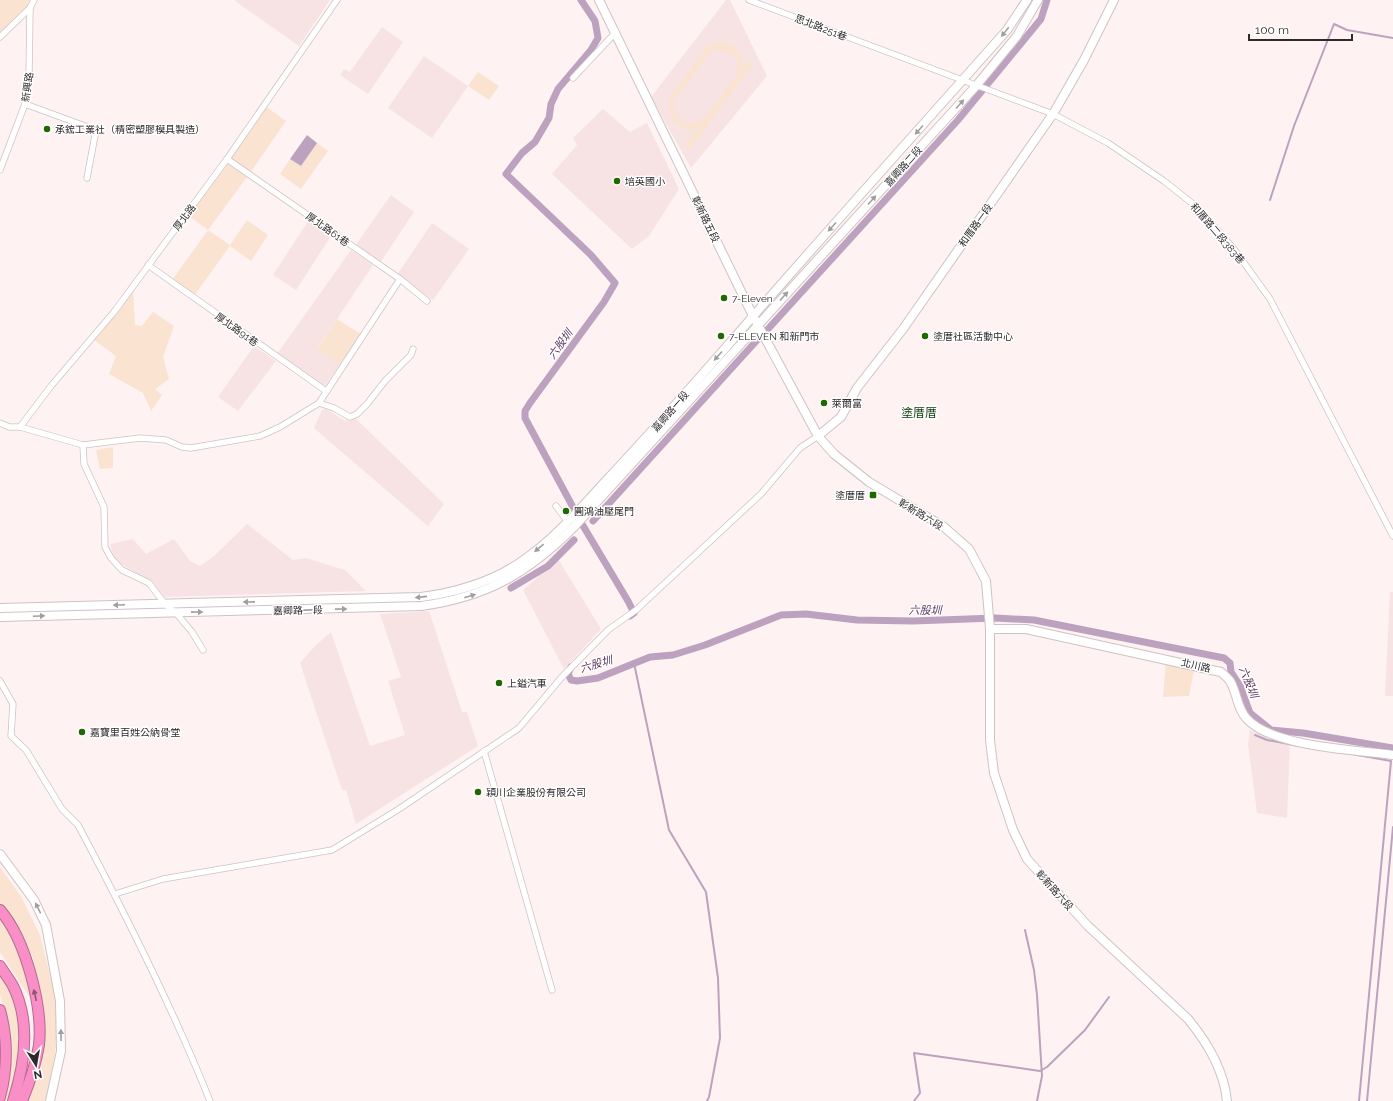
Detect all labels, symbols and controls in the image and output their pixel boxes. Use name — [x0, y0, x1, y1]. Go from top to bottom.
street label: 思北路251巷 — [793, 12, 848, 42]
scale bar — [1249, 16, 1352, 42]
text: 100 m — [1255, 23, 1289, 37]
one-way arrow — [1001, 27, 1009, 38]
street label: 新興路 — [20, 71, 35, 103]
one-way arrow — [955, 99, 964, 109]
marker: 承鋐工業社（精密塑膠模具製造） — [42, 124, 52, 134]
place label: 承鋐工業社（精密塑膠模具製造） — [55, 124, 205, 135]
one-way arrow — [915, 125, 924, 134]
street label: 嘉卿路二段 — [883, 144, 924, 189]
marker: 培英國小 — [612, 176, 622, 186]
place label: 培英國小 — [625, 176, 665, 187]
street label: 彰新路五段 — [690, 194, 721, 244]
one-way arrow — [867, 195, 877, 205]
street label: 和厝路二段383巷 — [1188, 201, 1247, 266]
street label: 厚北路 — [171, 202, 198, 233]
street label: 和厝路一段 — [957, 202, 994, 249]
street label: 厚北路61巷 — [304, 210, 351, 248]
one-way arrow — [828, 221, 837, 232]
one-way arrow — [779, 291, 788, 300]
marker: 7-Eleven — [719, 293, 729, 303]
place label: 7-Eleven — [732, 293, 773, 304]
street label: 厚北路91巷 — [213, 311, 260, 348]
water label: 六股圳 — [545, 326, 577, 361]
marker: 7-ELEVEN 和新門市 — [716, 331, 726, 341]
place label: 7-ELEVEN 和新門市 — [729, 331, 819, 342]
marker: 塗厝社區活動中心 — [920, 331, 930, 341]
place label: 塗厝社區活動中心 — [933, 331, 1013, 342]
one-way arrow — [714, 350, 723, 361]
street label: 嘉卿路一段 — [650, 389, 691, 434]
marker: 萊爾富 — [819, 398, 829, 408]
place label: 萊爾富 — [832, 398, 862, 409]
district label: 塗厝厝 — [901, 406, 937, 420]
place label: 塗厝厝 — [835, 490, 865, 501]
marker: 塗厝厝 — [868, 490, 878, 500]
street label: 彰新路六段 — [896, 497, 945, 532]
marker: 圓鴻油壓尾門 — [561, 506, 571, 516]
place label: 圓鴻油壓尾門 — [574, 506, 634, 517]
one-way arrow — [533, 543, 544, 552]
one-way arrow — [415, 593, 427, 600]
one-way arrow — [464, 593, 476, 599]
one-way arrow — [242, 599, 255, 605]
one-way arrow — [112, 602, 125, 608]
water label: 六股圳 — [909, 604, 943, 617]
street label: 嘉卿路一段 — [273, 605, 323, 616]
one-way arrow — [335, 606, 348, 612]
one-way arrow — [191, 609, 204, 615]
one-way arrow — [33, 613, 45, 620]
water label: 六股圳 — [578, 653, 616, 675]
street label: 北川路 — [1180, 657, 1212, 674]
water label: 六股圳 — [1236, 664, 1261, 702]
marker: 上鎰汽車 — [494, 678, 504, 688]
place label: 上鎰汽車 — [507, 678, 547, 689]
marker: 嘉寶里百姓公納骨堂 — [77, 727, 87, 737]
place label: 嘉寶里百姓公納骨堂 — [90, 727, 180, 738]
marker: 穎川企業股份有限公司 — [473, 787, 483, 797]
place label: 穎川企業股份有限公司 — [486, 787, 586, 798]
street label: 彰新路六段 — [1034, 868, 1075, 913]
one-way arrow — [35, 903, 41, 914]
one-way arrow — [32, 989, 38, 1001]
one-way arrow — [58, 1028, 64, 1041]
north arrow — [16, 1045, 56, 1085]
text: N — [32, 1067, 43, 1082]

